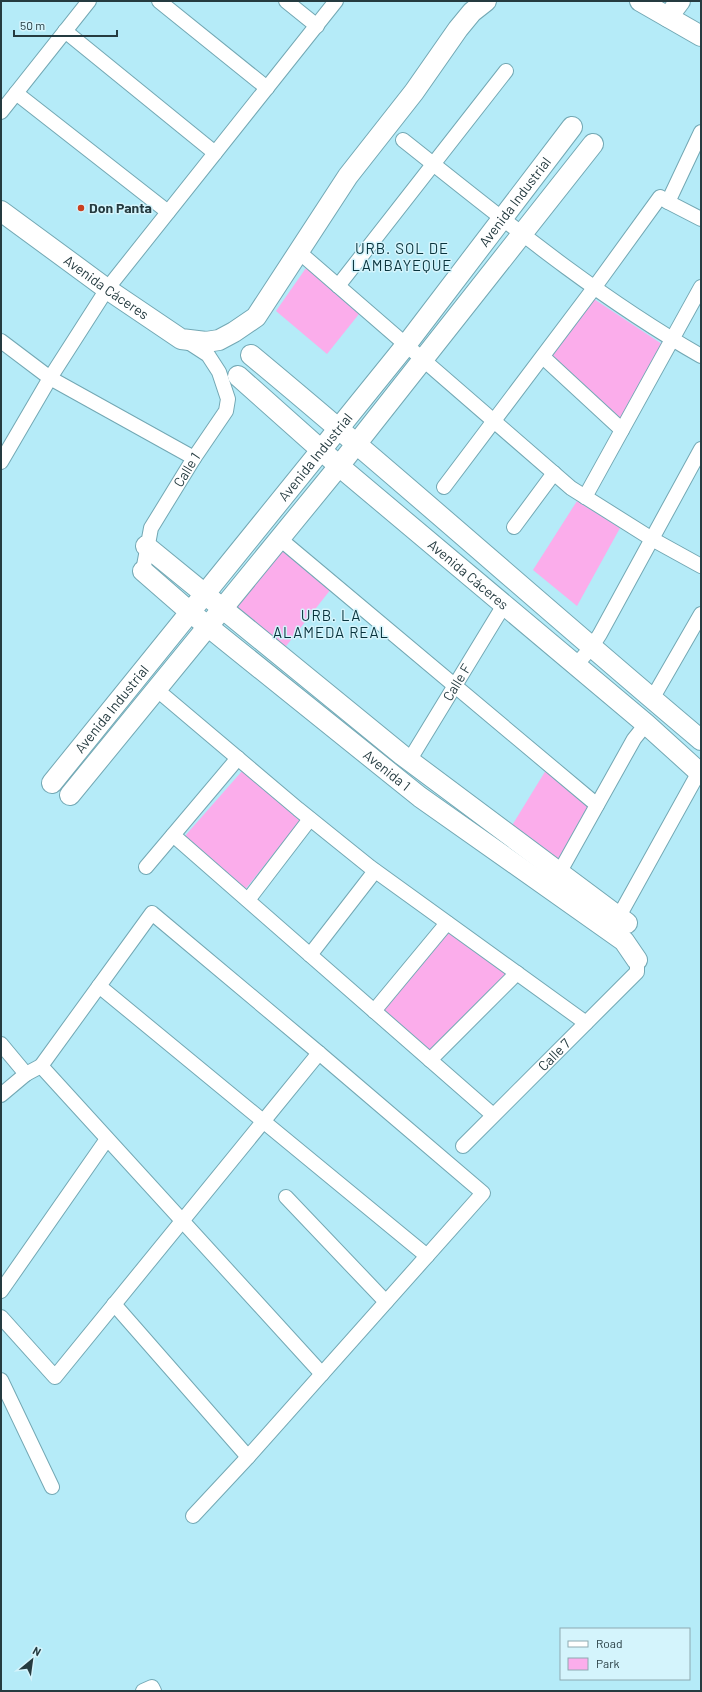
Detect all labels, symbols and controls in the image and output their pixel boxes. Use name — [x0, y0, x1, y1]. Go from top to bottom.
scale bar — [14, 12, 117, 38]
text: 50 m — [20, 18, 45, 32]
street label: Avenida Industrial — [475, 154, 554, 250]
place label: Don Panta — [89, 199, 152, 216]
marker: Don Panta — [76, 203, 86, 213]
district label: URB. SOL DE LAMBAYEQUE — [352, 239, 452, 274]
street label: Avenida Cáceres — [61, 251, 152, 323]
street label: Avenida Industrial — [274, 409, 356, 504]
street label: Calle 1 — [169, 449, 203, 490]
street label: Avenida Cáceres — [425, 535, 512, 613]
district label: URB. LA ALAMEDA REAL — [273, 606, 389, 641]
street label: Avenida Industrial — [71, 661, 152, 756]
street label: Calle F — [439, 661, 474, 704]
street label: Avenida 1 — [360, 746, 414, 794]
street label: Calle 7 — [534, 1034, 574, 1074]
legend — [560, 1628, 690, 1680]
text: Road — [596, 1636, 623, 1650]
north arrow — [12, 1640, 52, 1680]
text: N — [31, 1643, 43, 1658]
text: Park — [596, 1656, 620, 1670]

